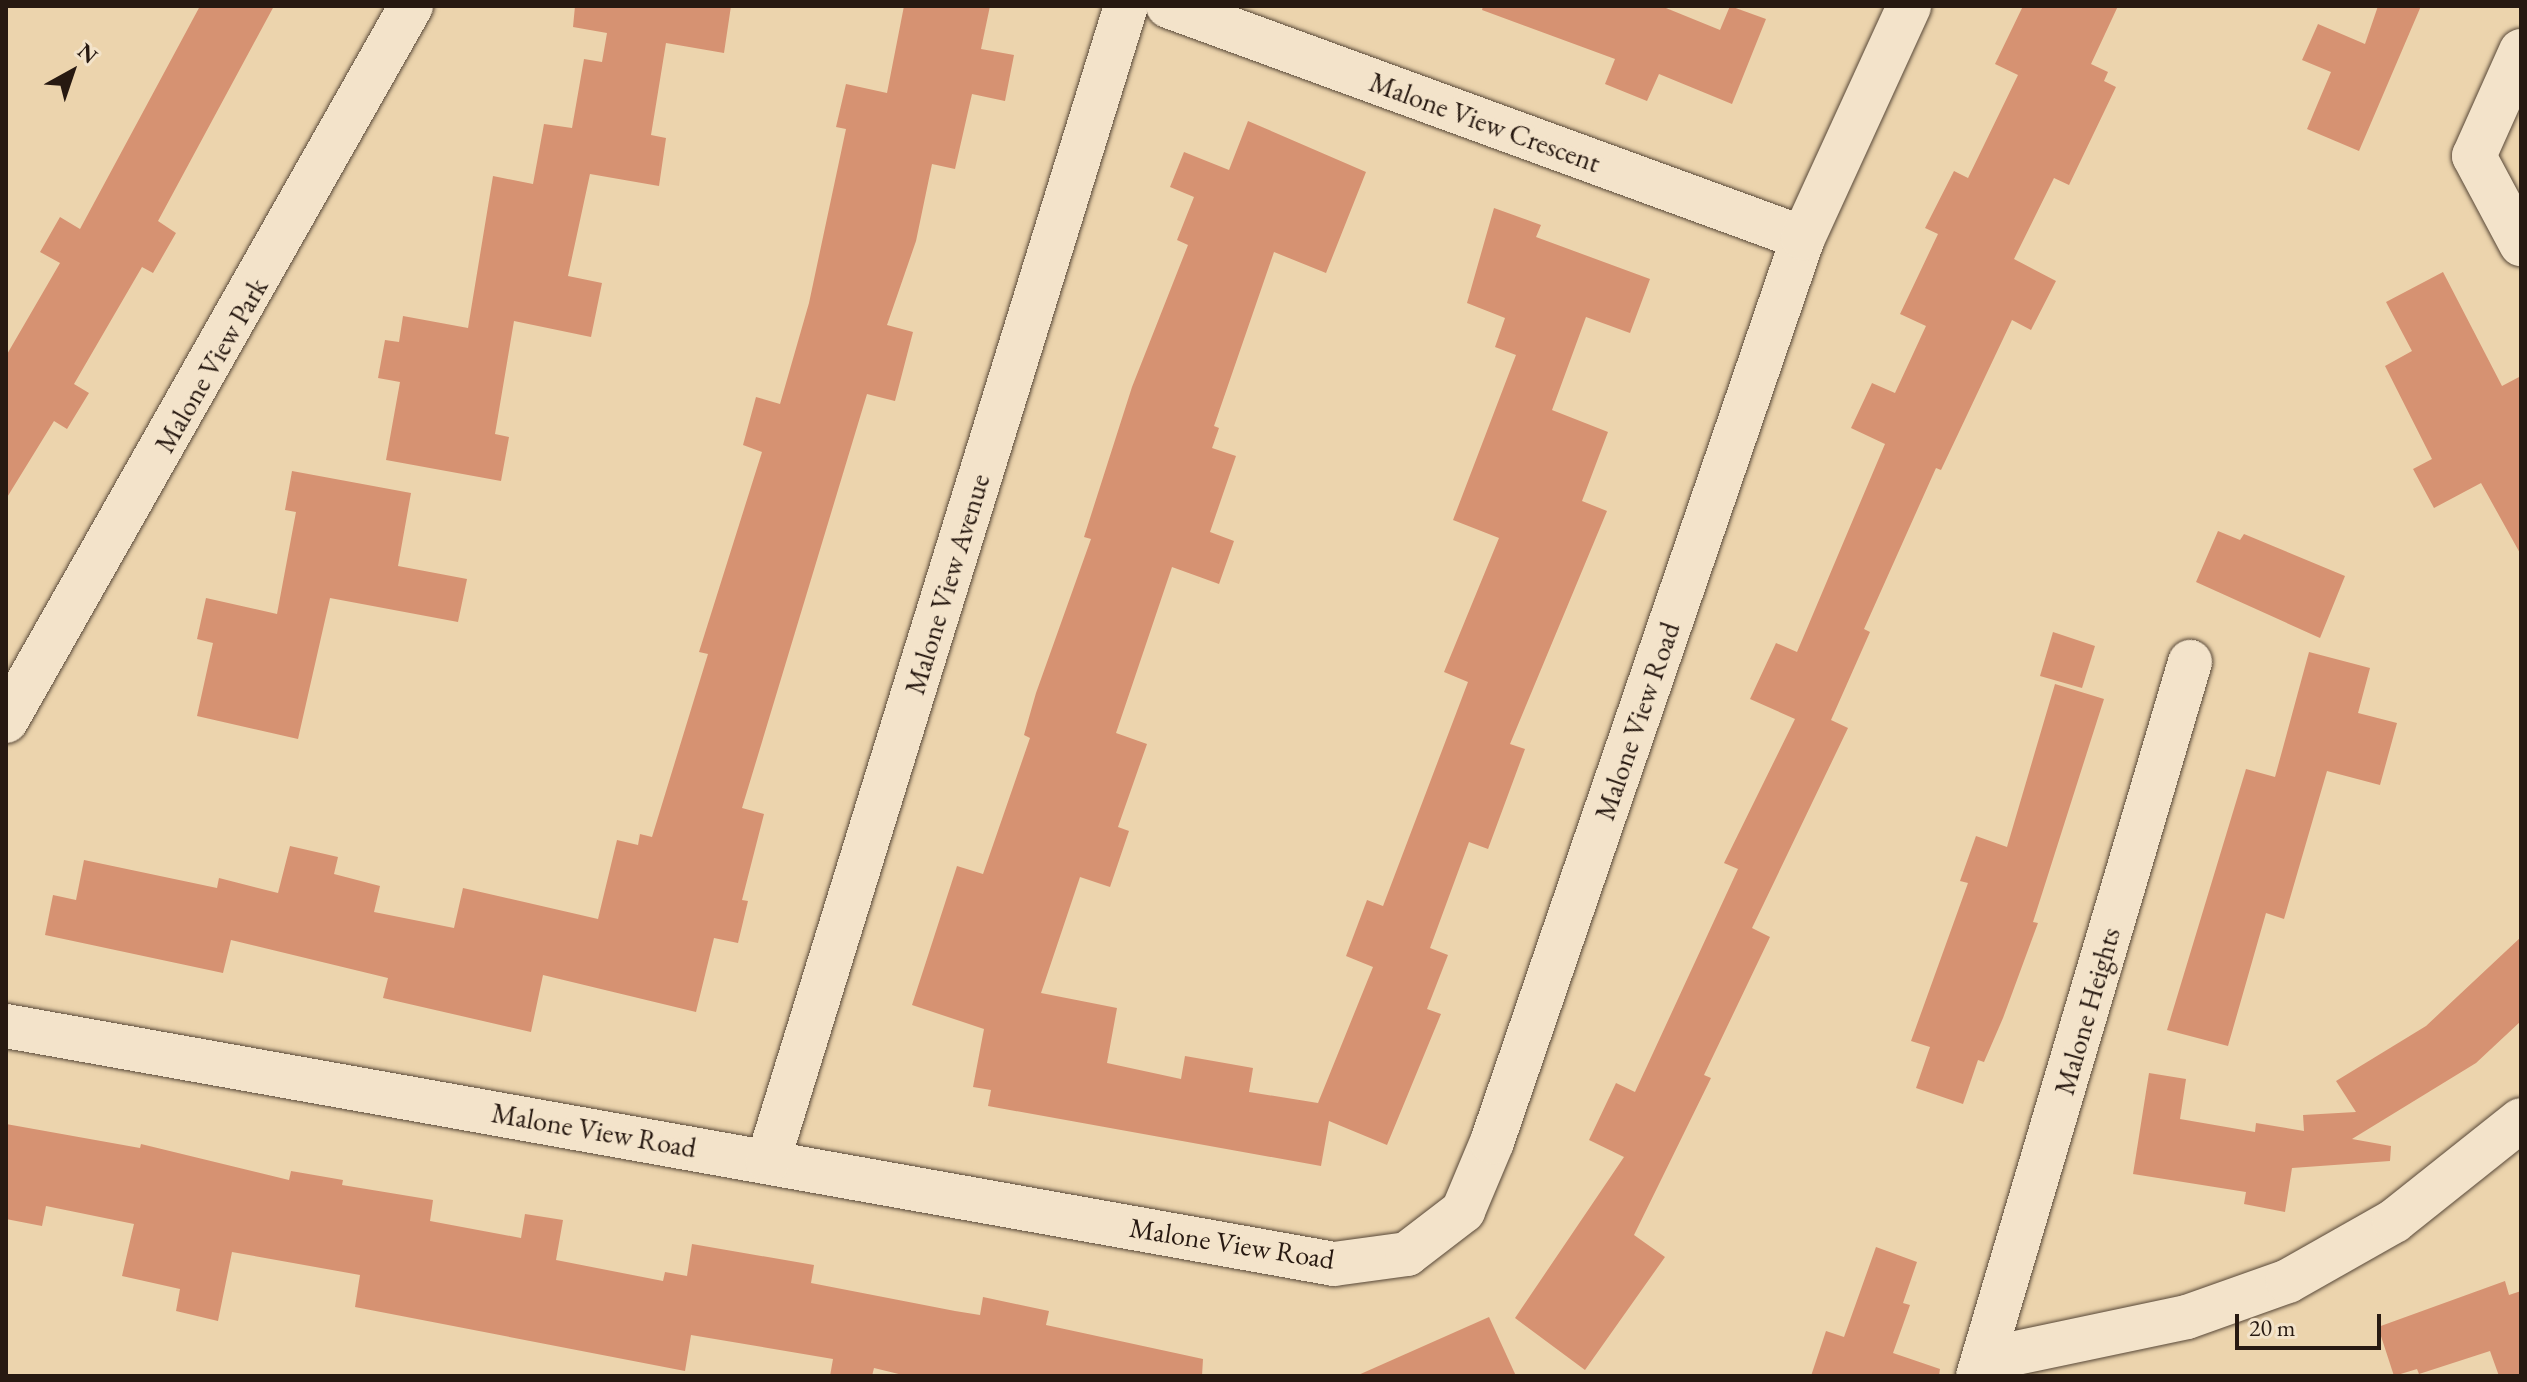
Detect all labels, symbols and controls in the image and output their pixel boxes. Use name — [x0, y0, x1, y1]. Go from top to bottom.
north arrow — [32, 32, 112, 112]
text: N — [72, 36, 104, 70]
street label: Malone View Crescent — [1365, 65, 1605, 179]
street label: Malone View Park — [147, 272, 275, 458]
street label: Malone View Avenue — [897, 470, 997, 698]
street label: Malone View Road — [1587, 618, 1687, 824]
street label: Malone Heights — [2047, 923, 2127, 1099]
street label: Malone View Road — [489, 1095, 699, 1165]
street label: Malone View Road — [1127, 1210, 1337, 1276]
scale bar — [2239, 1298, 2385, 1348]
text: 20 m — [2249, 1312, 2296, 1343]

